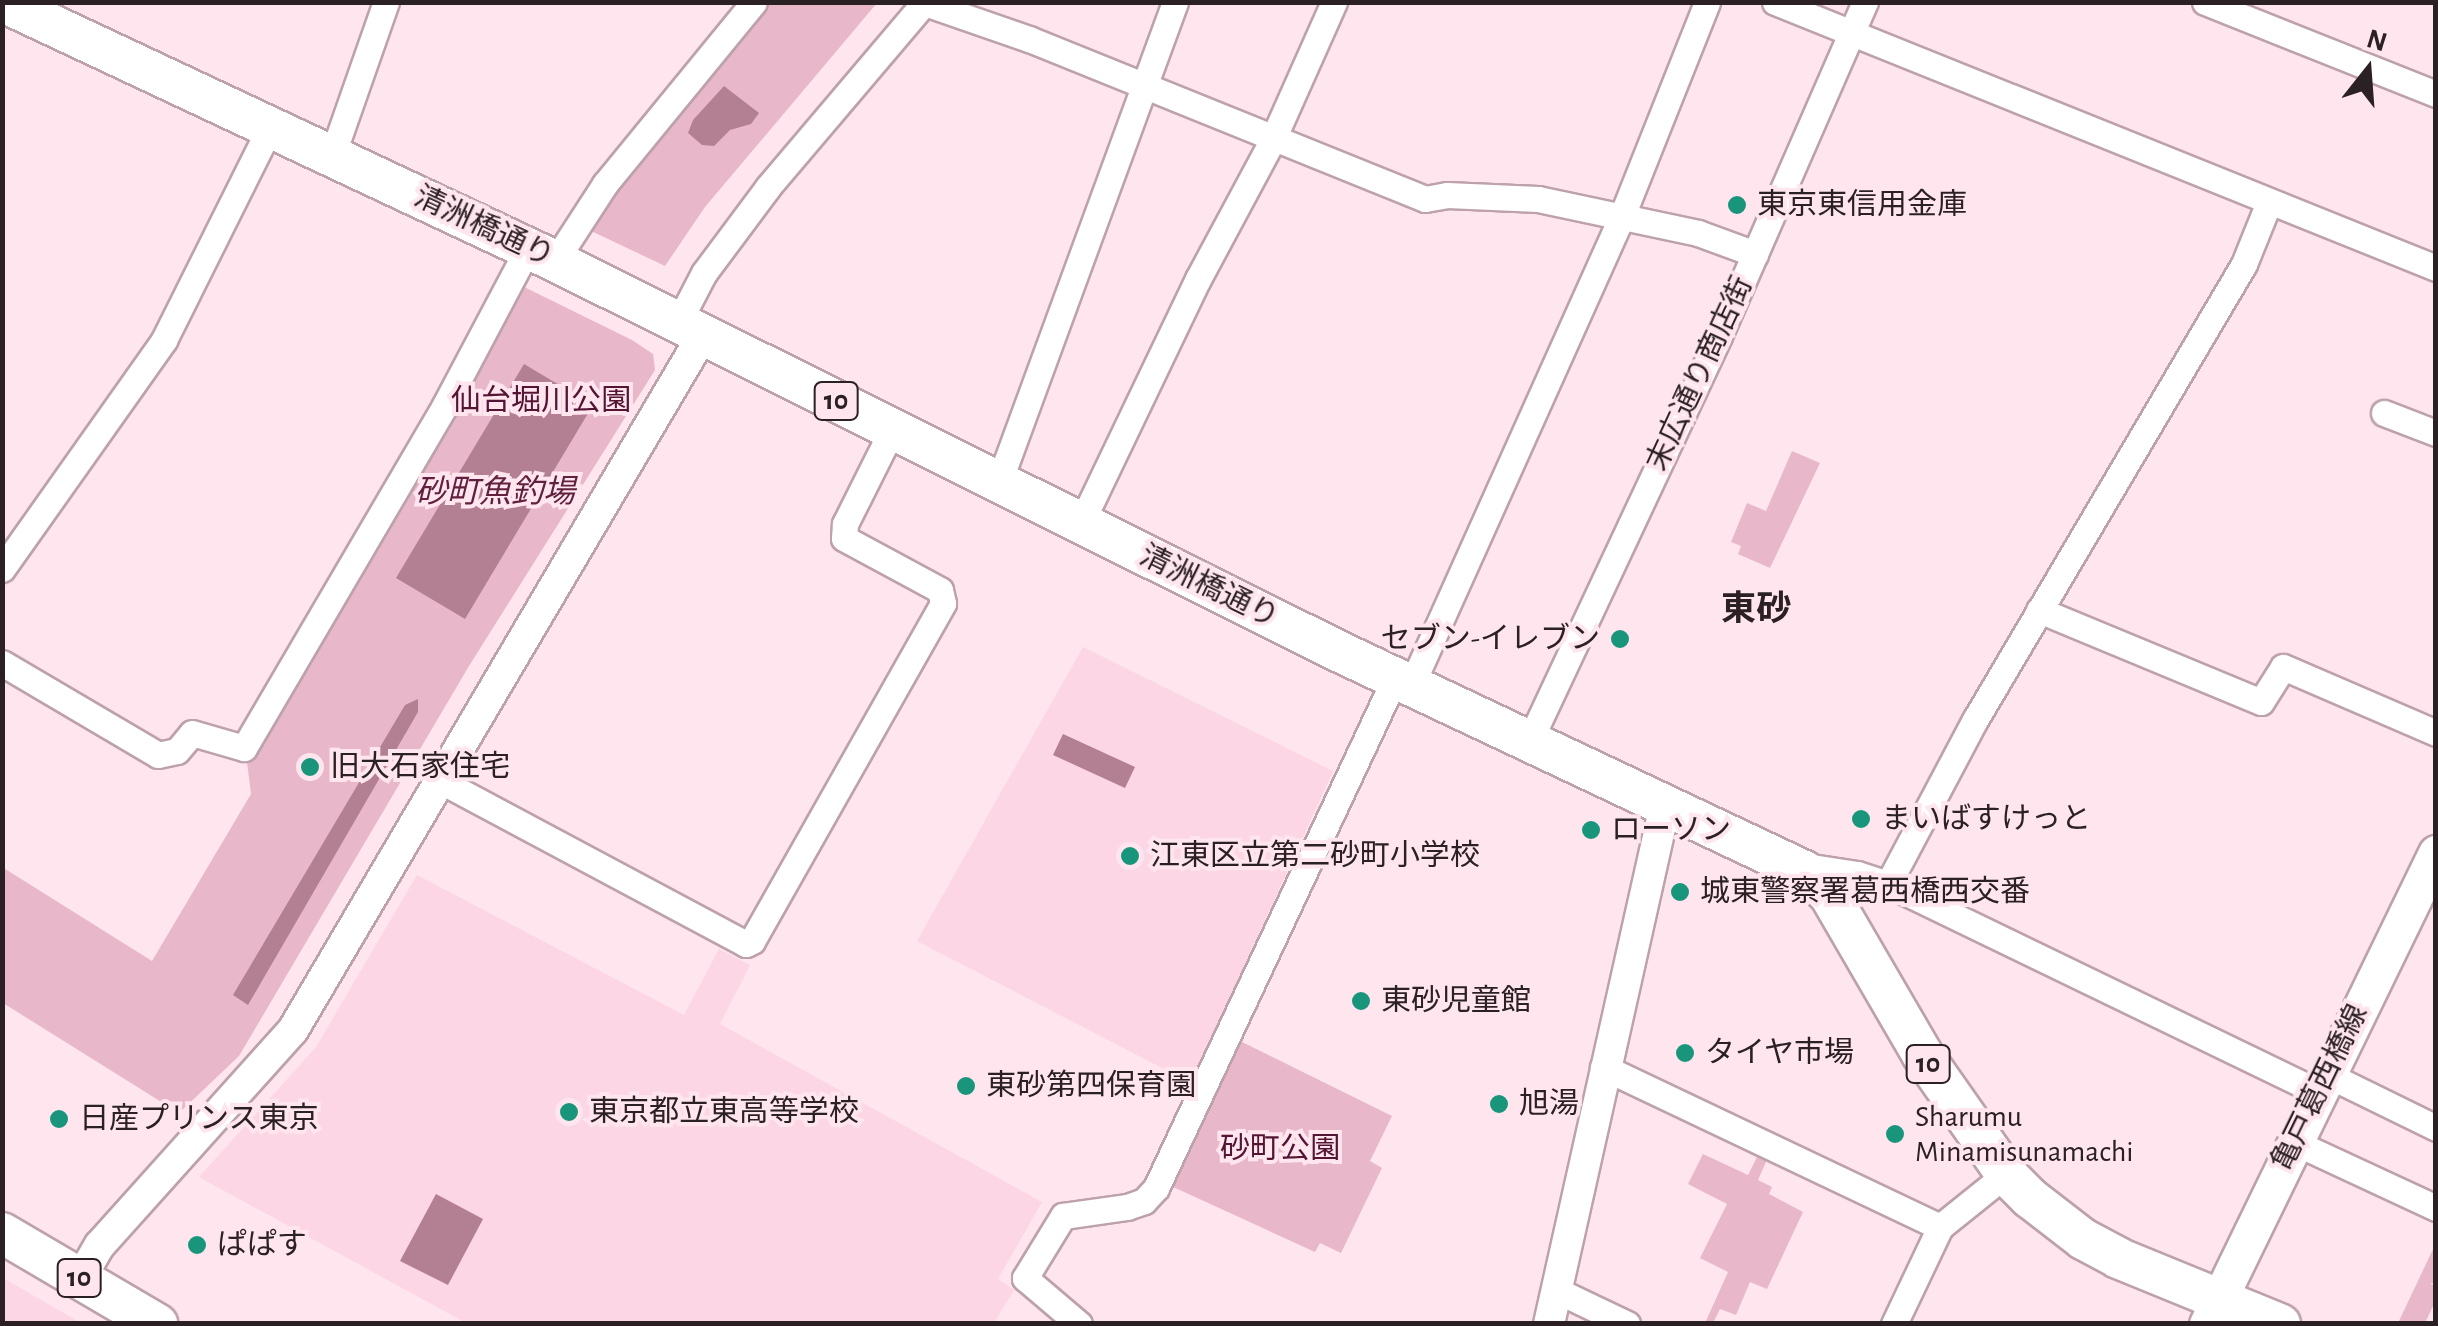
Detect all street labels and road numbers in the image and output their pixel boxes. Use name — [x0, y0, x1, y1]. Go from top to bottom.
street label: 清洲橋通り — [408, 179, 560, 275]
street label: 末広通り商店街 — [1639, 271, 1761, 477]
road number: 10 — [814, 378, 858, 424]
street label: 清洲橋通り — [1134, 538, 1284, 636]
street label: 亀戸葛西橋線 — [2264, 999, 2376, 1177]
road number: 10 — [1906, 1041, 1950, 1087]
road number: 10 — [56, 1255, 102, 1301]

